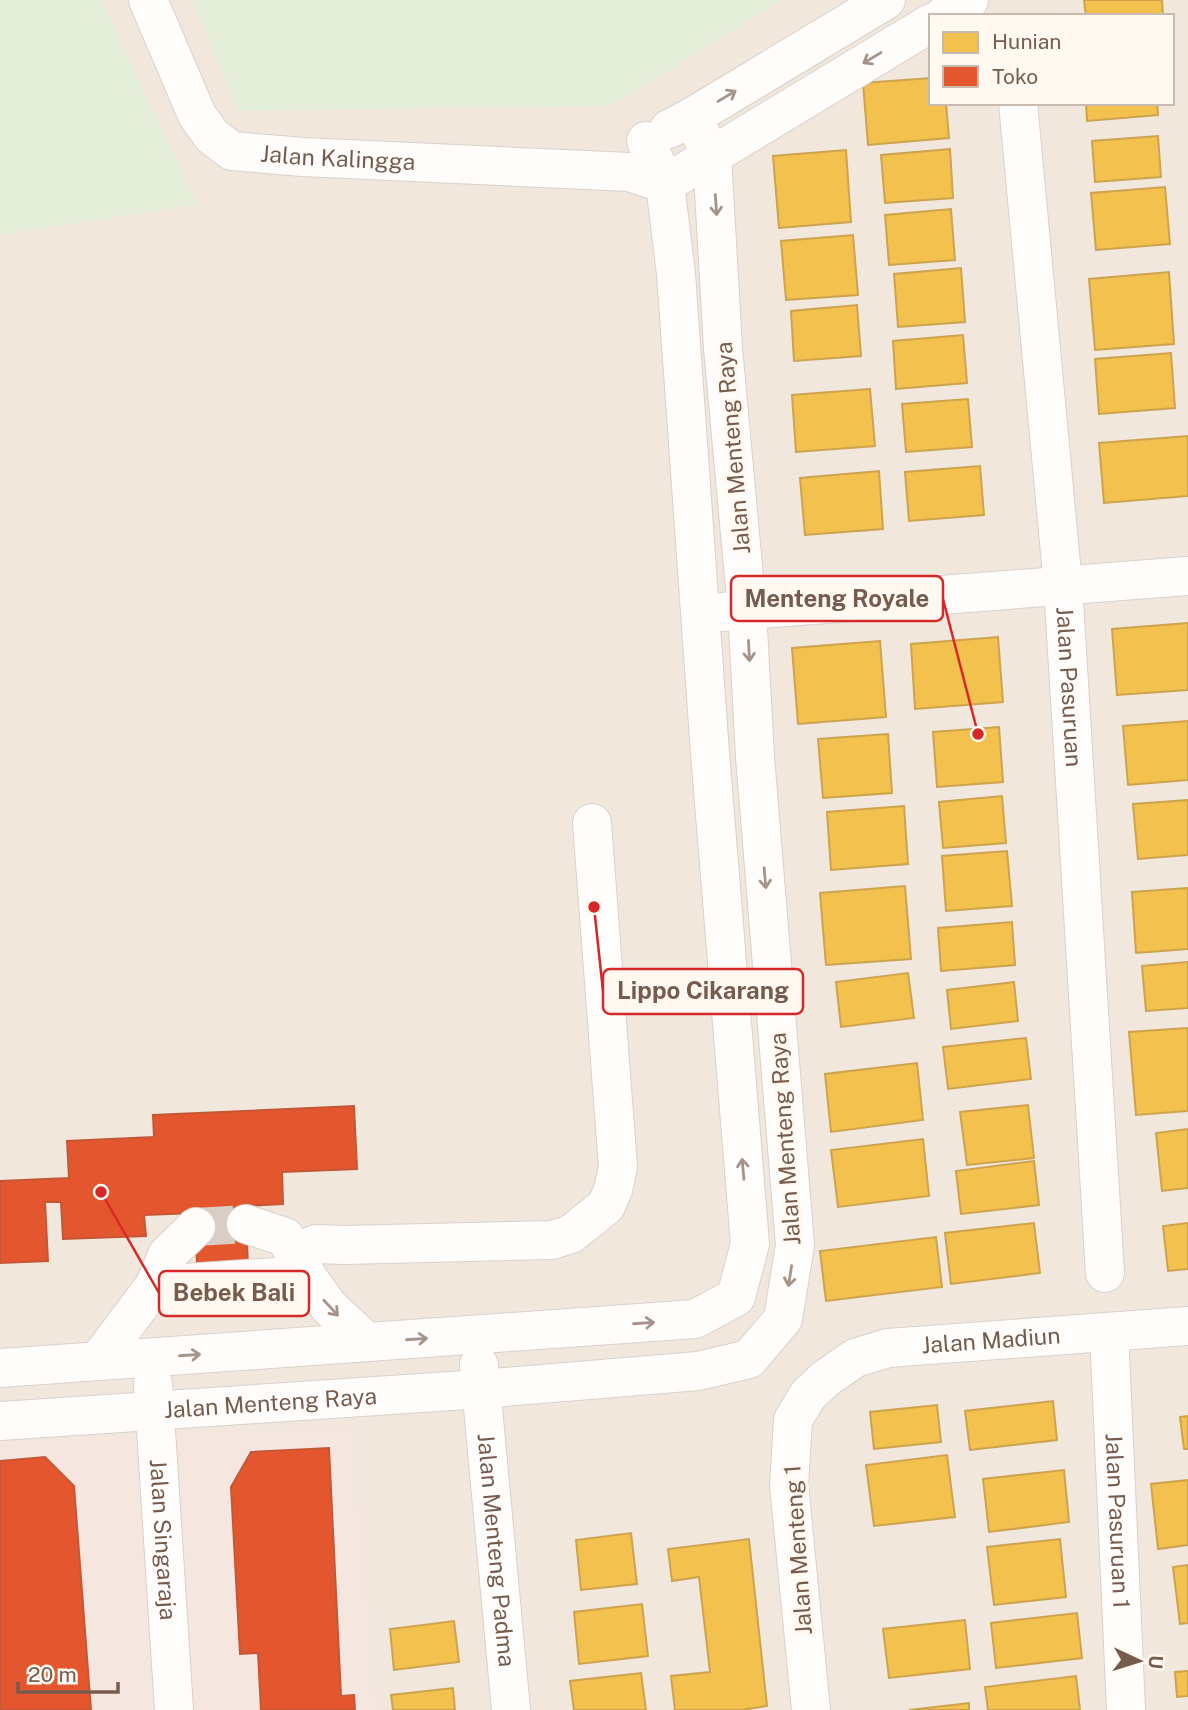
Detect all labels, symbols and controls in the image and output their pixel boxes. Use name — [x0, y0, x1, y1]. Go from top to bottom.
legend — [929, 14, 1174, 105]
text: Hunian — [992, 29, 1061, 54]
one-way arrow — [863, 52, 883, 66]
text: Toko — [992, 64, 1038, 89]
one-way arrow — [716, 89, 736, 103]
street label: Jalan Kalingga — [259, 139, 416, 175]
one-way arrow — [709, 193, 722, 216]
street label: Jalan Menteng Raya — [710, 341, 755, 555]
callout: Menteng Royale — [731, 576, 943, 621]
text: Menteng Royale — [745, 584, 929, 612]
street label: Jalan Pasuruan — [1051, 606, 1088, 768]
one-way arrow — [743, 640, 756, 662]
one-way arrow — [759, 866, 772, 889]
callout: Lippo Cikarang — [603, 969, 803, 1014]
text: Lippo Cikarang — [617, 976, 789, 1004]
street label: Jalan Menteng Raya — [764, 1032, 805, 1246]
one-way arrow — [736, 1158, 749, 1181]
one-way arrow — [783, 1264, 796, 1287]
callout: Bebek Bali — [159, 1271, 309, 1316]
text: Bebek Bali — [173, 1278, 295, 1306]
one-way arrow — [323, 1299, 340, 1316]
one-way arrow — [632, 1316, 655, 1329]
street label: Jalan Madiun — [920, 1321, 1061, 1359]
one-way arrow — [405, 1332, 428, 1345]
one-way arrow — [178, 1348, 201, 1361]
street label: Jalan Menteng Raya — [163, 1382, 378, 1423]
street label: Jalan Menteng Padma — [472, 1432, 521, 1668]
street label: Jalan Pasuruan 1 — [1101, 1432, 1135, 1609]
street label: Jalan Singaraja — [145, 1458, 182, 1621]
street label: Jalan Menteng 1 — [778, 1464, 817, 1636]
north arrow — [1104, 1626, 1174, 1696]
scale bar — [18, 1650, 117, 1694]
text: U — [1145, 1655, 1167, 1670]
text: 20 m — [28, 1662, 77, 1687]

